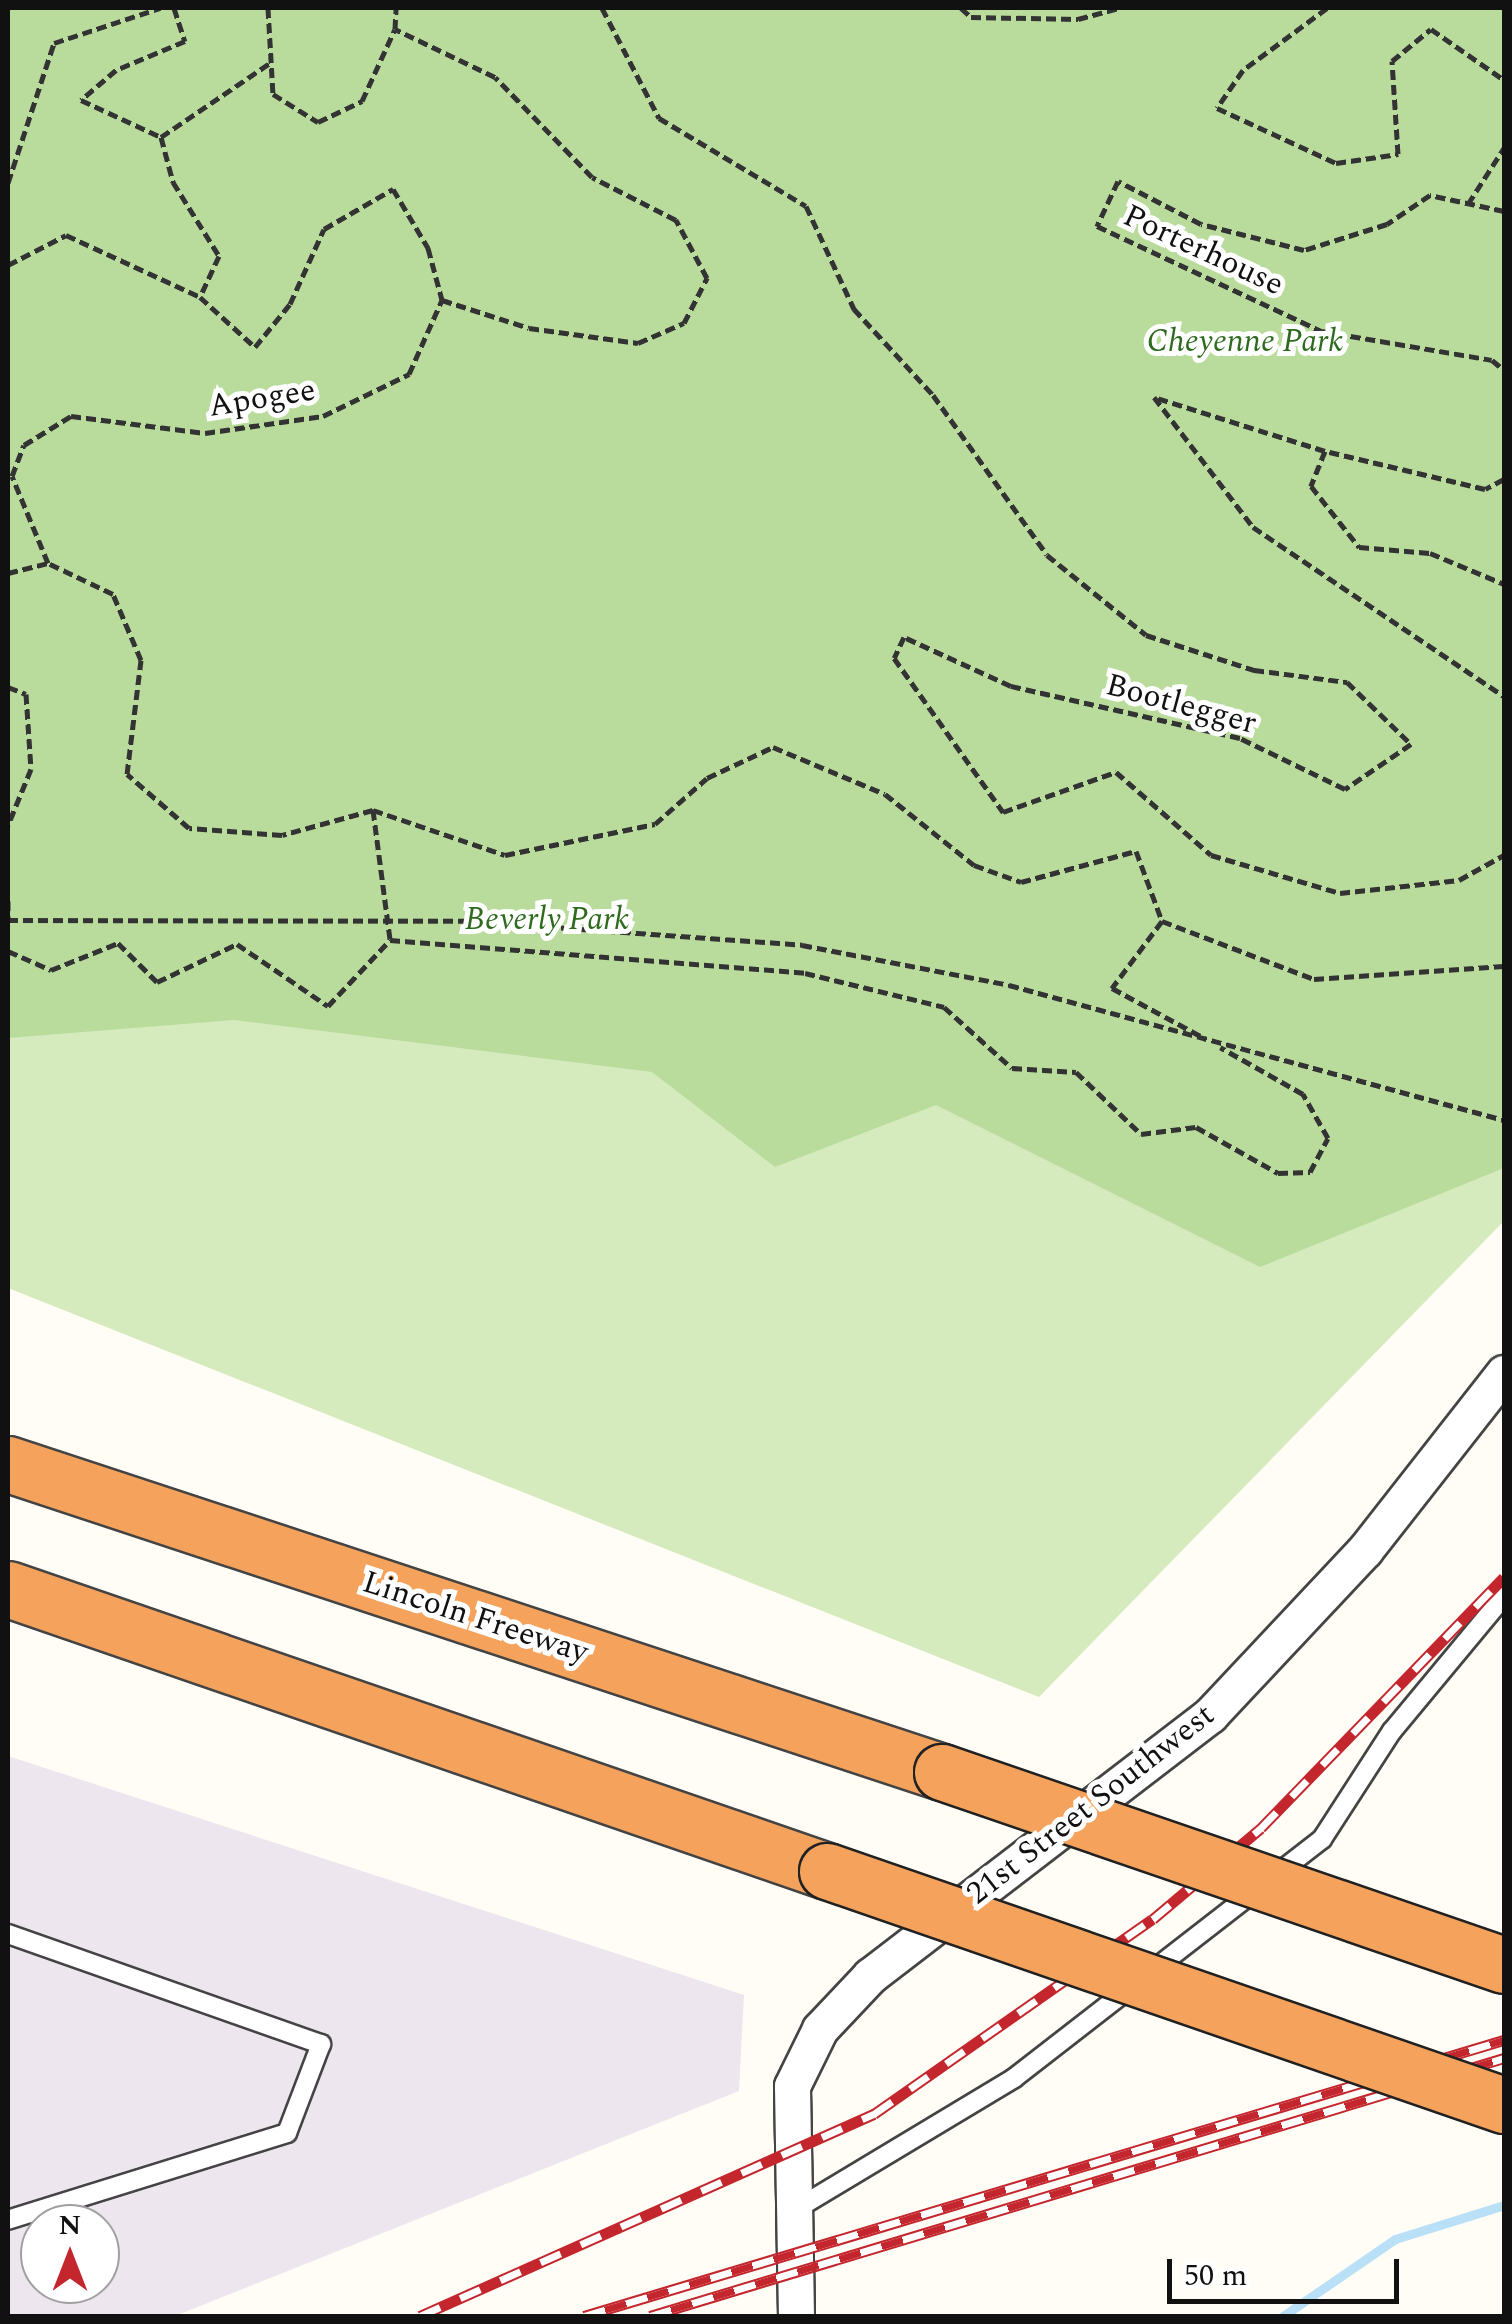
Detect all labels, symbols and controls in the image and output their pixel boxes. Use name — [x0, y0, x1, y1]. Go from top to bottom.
street label: Porterhouse — [1117, 197, 1289, 305]
park label: Cheyenne Park — [1147, 323, 1343, 361]
street label: Apogee — [206, 372, 318, 426]
street label: Bootlegger — [1101, 666, 1261, 744]
park label: Beverly Park — [465, 901, 629, 939]
street label: Lincoln Freeway — [357, 1563, 593, 1673]
street label: 21st Street Southwest — [960, 1696, 1222, 1914]
north arrow — [20, 2204, 120, 2304]
text: N — [59, 2204, 81, 2247]
scale bar — [1172, 2239, 1404, 2301]
text: 50 m — [1184, 2253, 1247, 2299]

